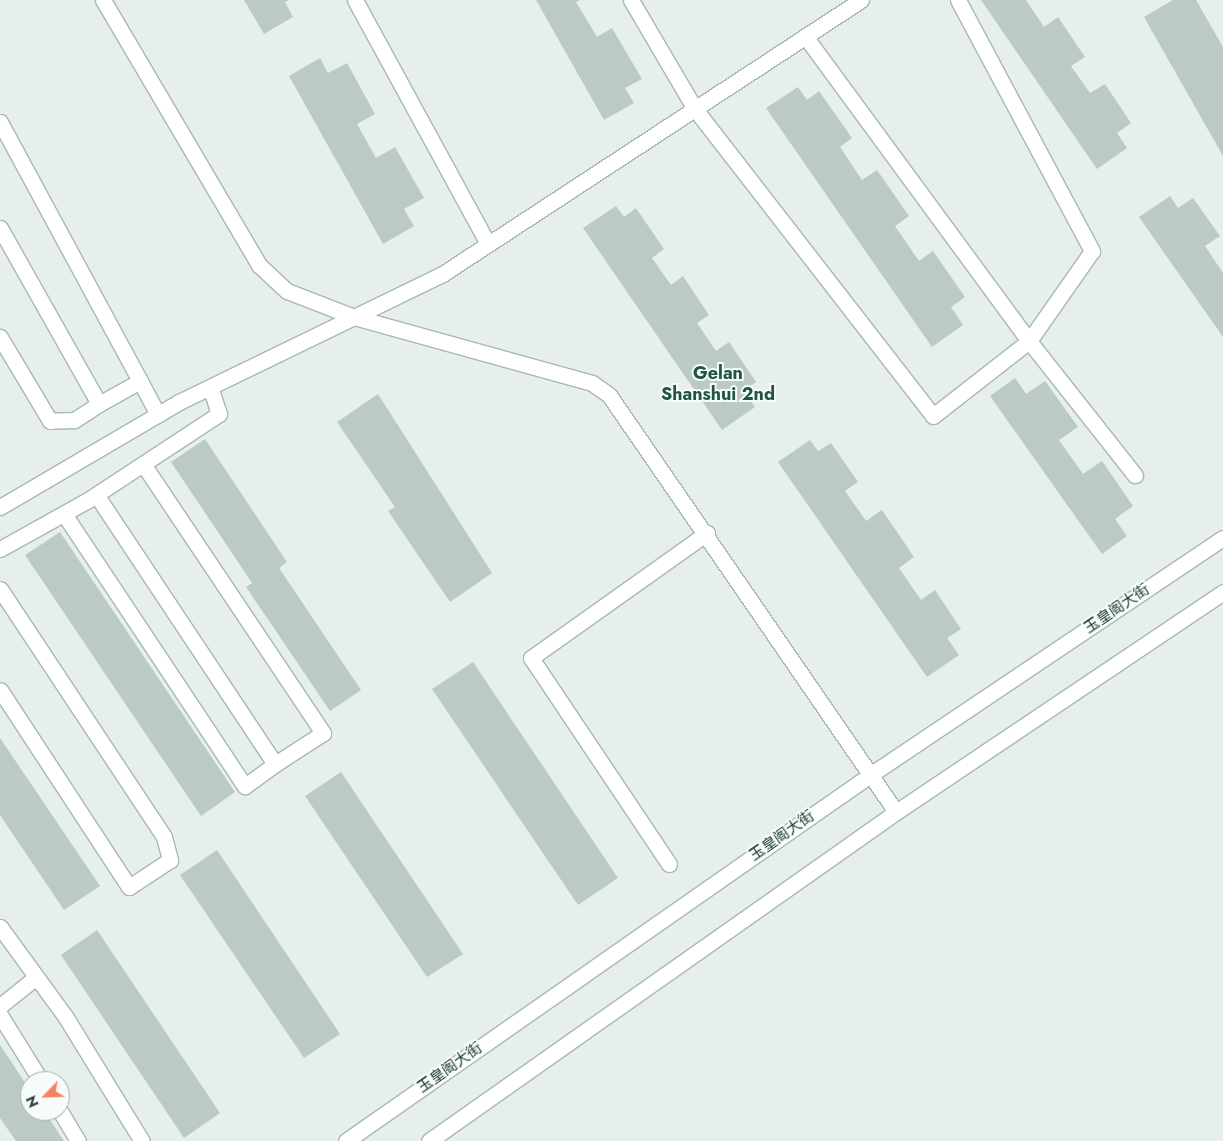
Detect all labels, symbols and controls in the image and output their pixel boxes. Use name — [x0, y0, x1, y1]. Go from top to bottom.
district label: Gelan Shanshui 2nd — [661, 363, 775, 406]
street label: 玉皇阁大街 — [1081, 581, 1153, 637]
street label: 玉皇阁大街 — [746, 807, 818, 865]
street label: 玉皇阁大街 — [414, 1039, 486, 1097]
north arrow — [20, 1071, 70, 1121]
text: N — [21, 1093, 44, 1111]

